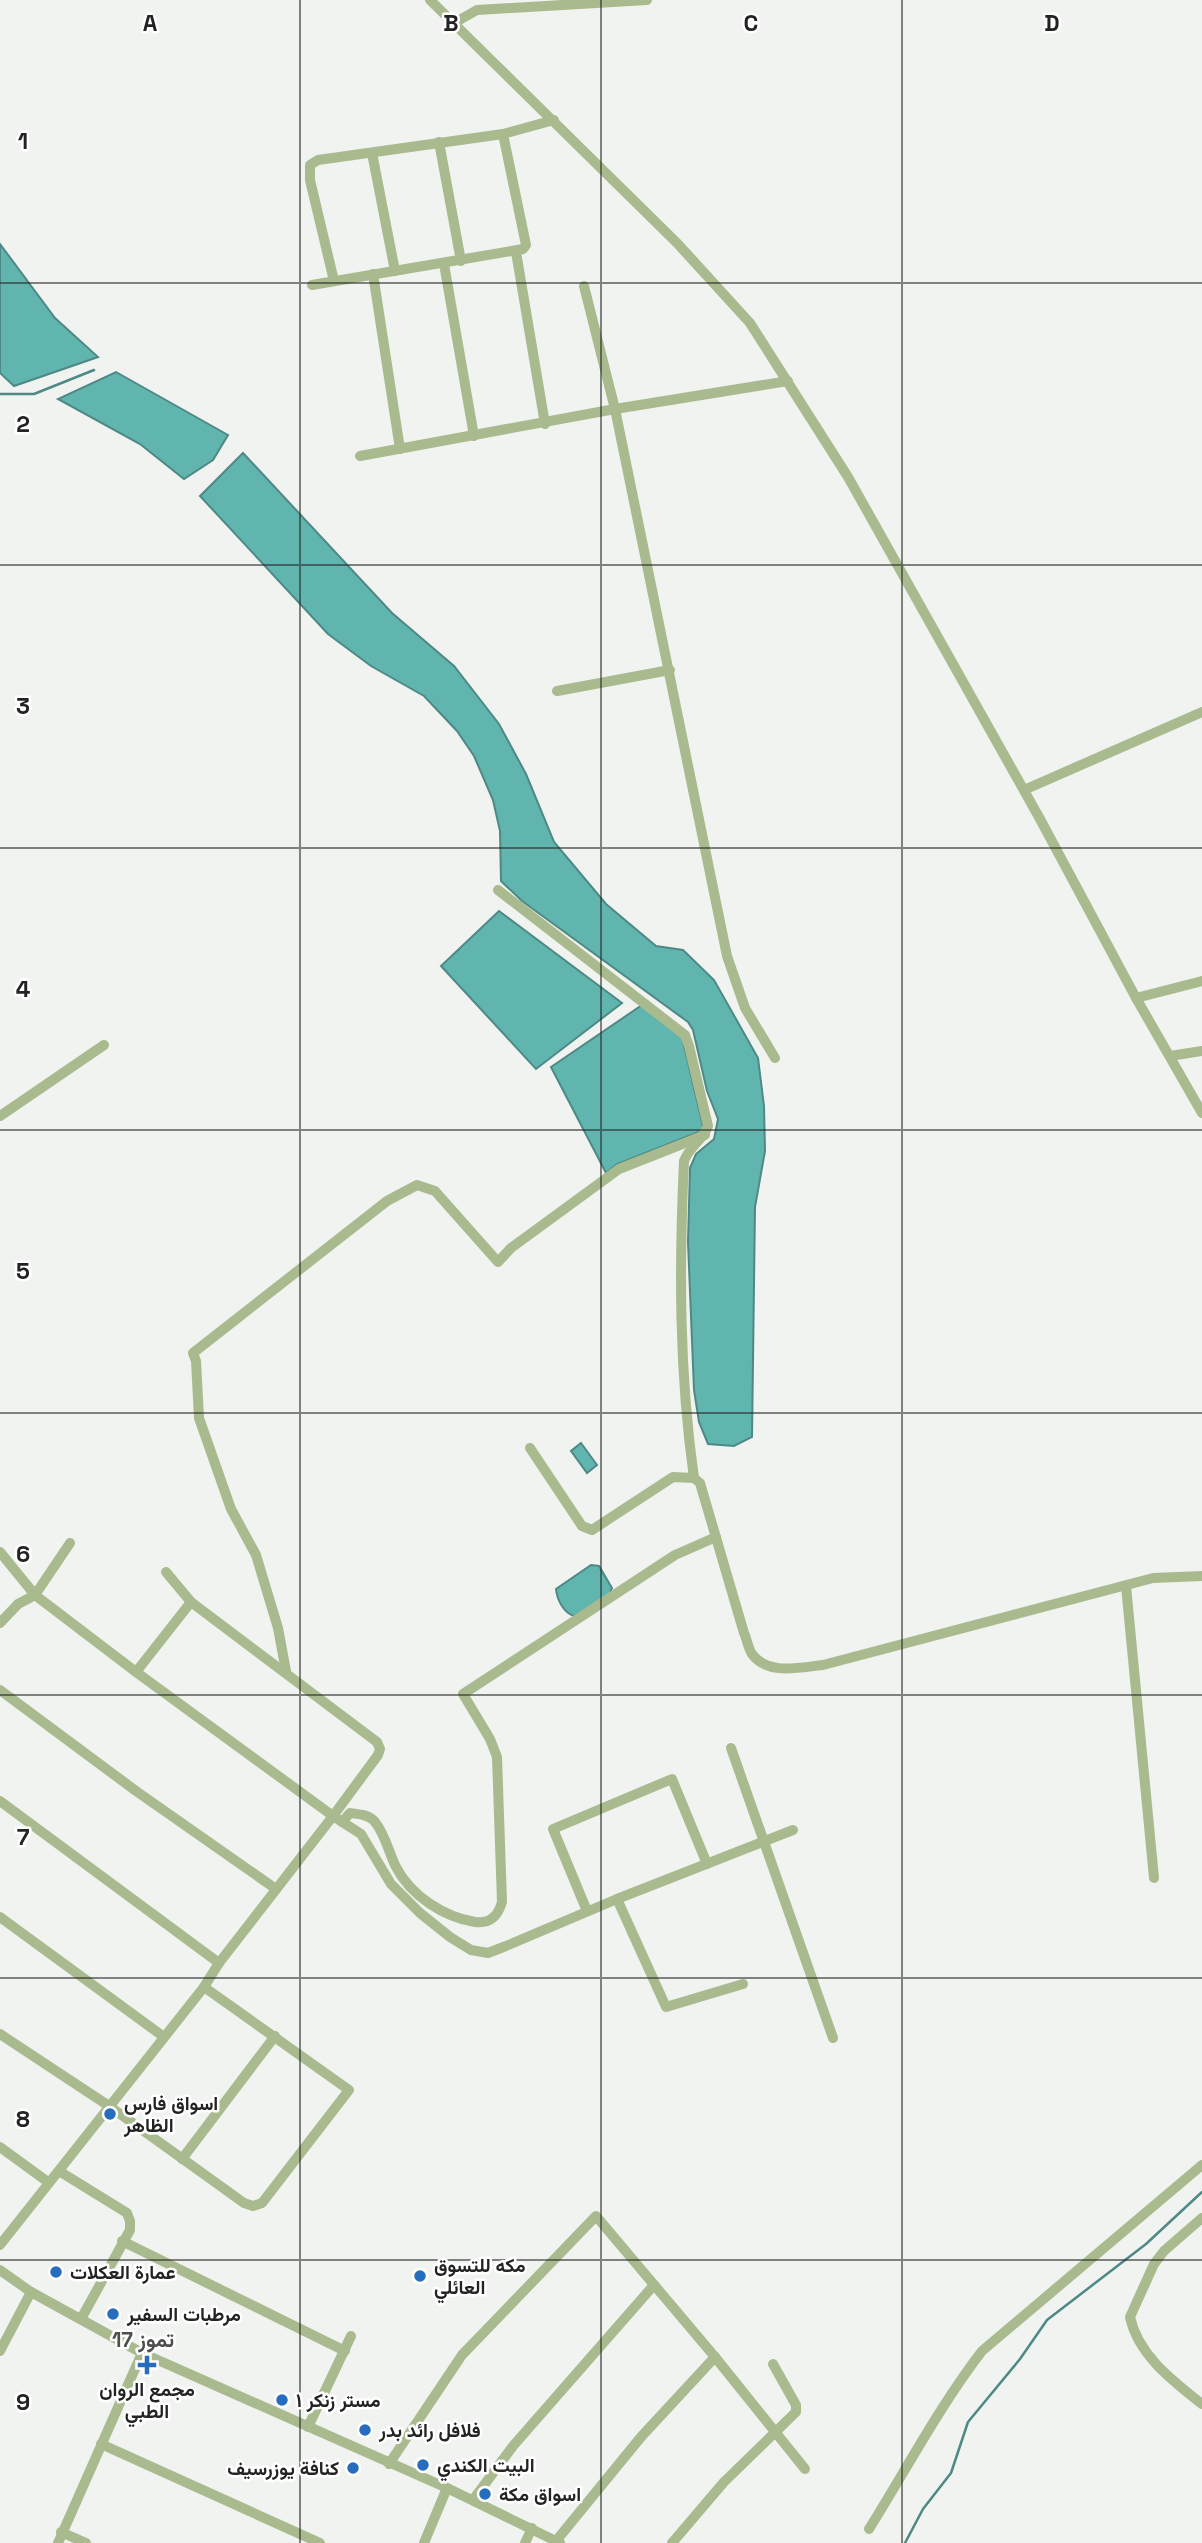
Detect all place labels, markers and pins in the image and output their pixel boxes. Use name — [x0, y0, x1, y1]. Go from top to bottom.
place label: اسواق فارس الظاهر — [123, 2091, 218, 2138]
marker: اسواق فارس الظاهر — [102, 2106, 118, 2122]
place label: مكه للتسوق العائلي — [434, 2253, 526, 2304]
place label: عمارة العكلات — [70, 2260, 176, 2285]
marker: عمارة العكلات — [48, 2264, 64, 2280]
marker: مكه للتسوق العائلي — [412, 2268, 428, 2284]
place label: مرطبات السفير — [126, 2302, 241, 2327]
marker: مرطبات السفير — [105, 2306, 121, 2322]
marker: مجمع الروان الطبي — [137, 2355, 157, 2375]
place label: مجمع الروان الطبي — [99, 2377, 195, 2428]
place label: مستر زنكر ١ — [296, 2388, 381, 2413]
marker: مستر زنكر ١ — [274, 2392, 290, 2408]
place label: فلافل رائد بدر — [378, 2418, 481, 2443]
marker: فلافل رائد بدر — [357, 2422, 373, 2438]
place label: البيت الكندي — [437, 2453, 535, 2482]
place label: كنافة يوزرسيف — [227, 2456, 339, 2481]
marker: البيت الكندي — [415, 2457, 431, 2473]
marker: كنافة يوزرسيف — [345, 2460, 361, 2476]
place label: اسواق مكة — [499, 2482, 581, 2507]
marker: اسواق مكة — [477, 2486, 493, 2502]

